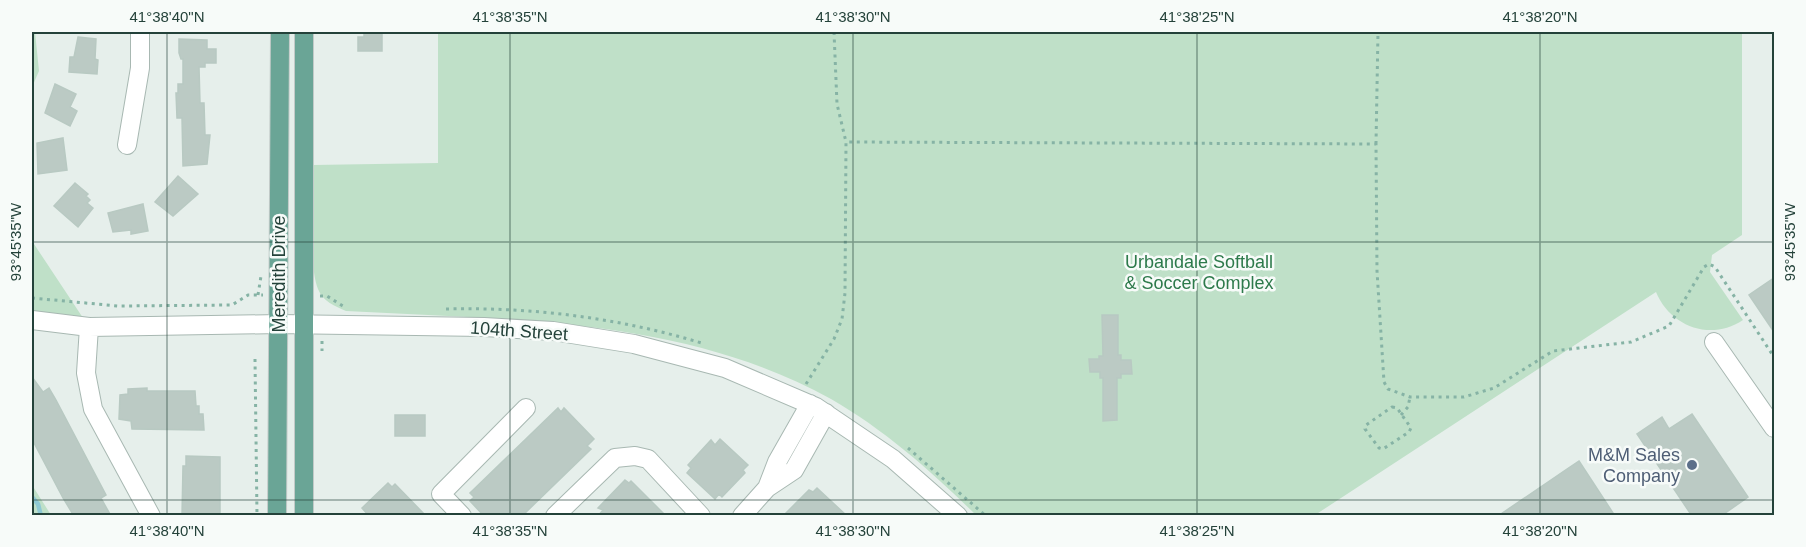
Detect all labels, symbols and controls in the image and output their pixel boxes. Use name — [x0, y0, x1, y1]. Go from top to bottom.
text: 41°38'40"N — [129, 8, 205, 25]
text: 41°38'35"N — [472, 8, 548, 25]
text: 41°38'30"N — [815, 8, 891, 25]
text: 41°38'25"N — [1159, 8, 1235, 25]
text: 41°38'20"N — [1502, 8, 1578, 25]
text: 93°45'35"W — [7, 202, 24, 281]
text: 93°45'35"W — [1781, 202, 1798, 281]
street label: Meredith Drive — [269, 215, 289, 333]
park label: Urbandale Softball & Soccer Complex — [1124, 252, 1274, 293]
street label: 104th Street — [469, 318, 569, 344]
place label: M&M Sales Company — [1588, 445, 1680, 486]
marker: M&M Sales Company — [1685, 458, 1699, 472]
text: 41°38'40"N — [129, 522, 205, 539]
text: 41°38'35"N — [472, 522, 548, 539]
text: 41°38'30"N — [815, 522, 891, 539]
text: 41°38'25"N — [1159, 522, 1235, 539]
text: 41°38'20"N — [1502, 522, 1578, 539]

